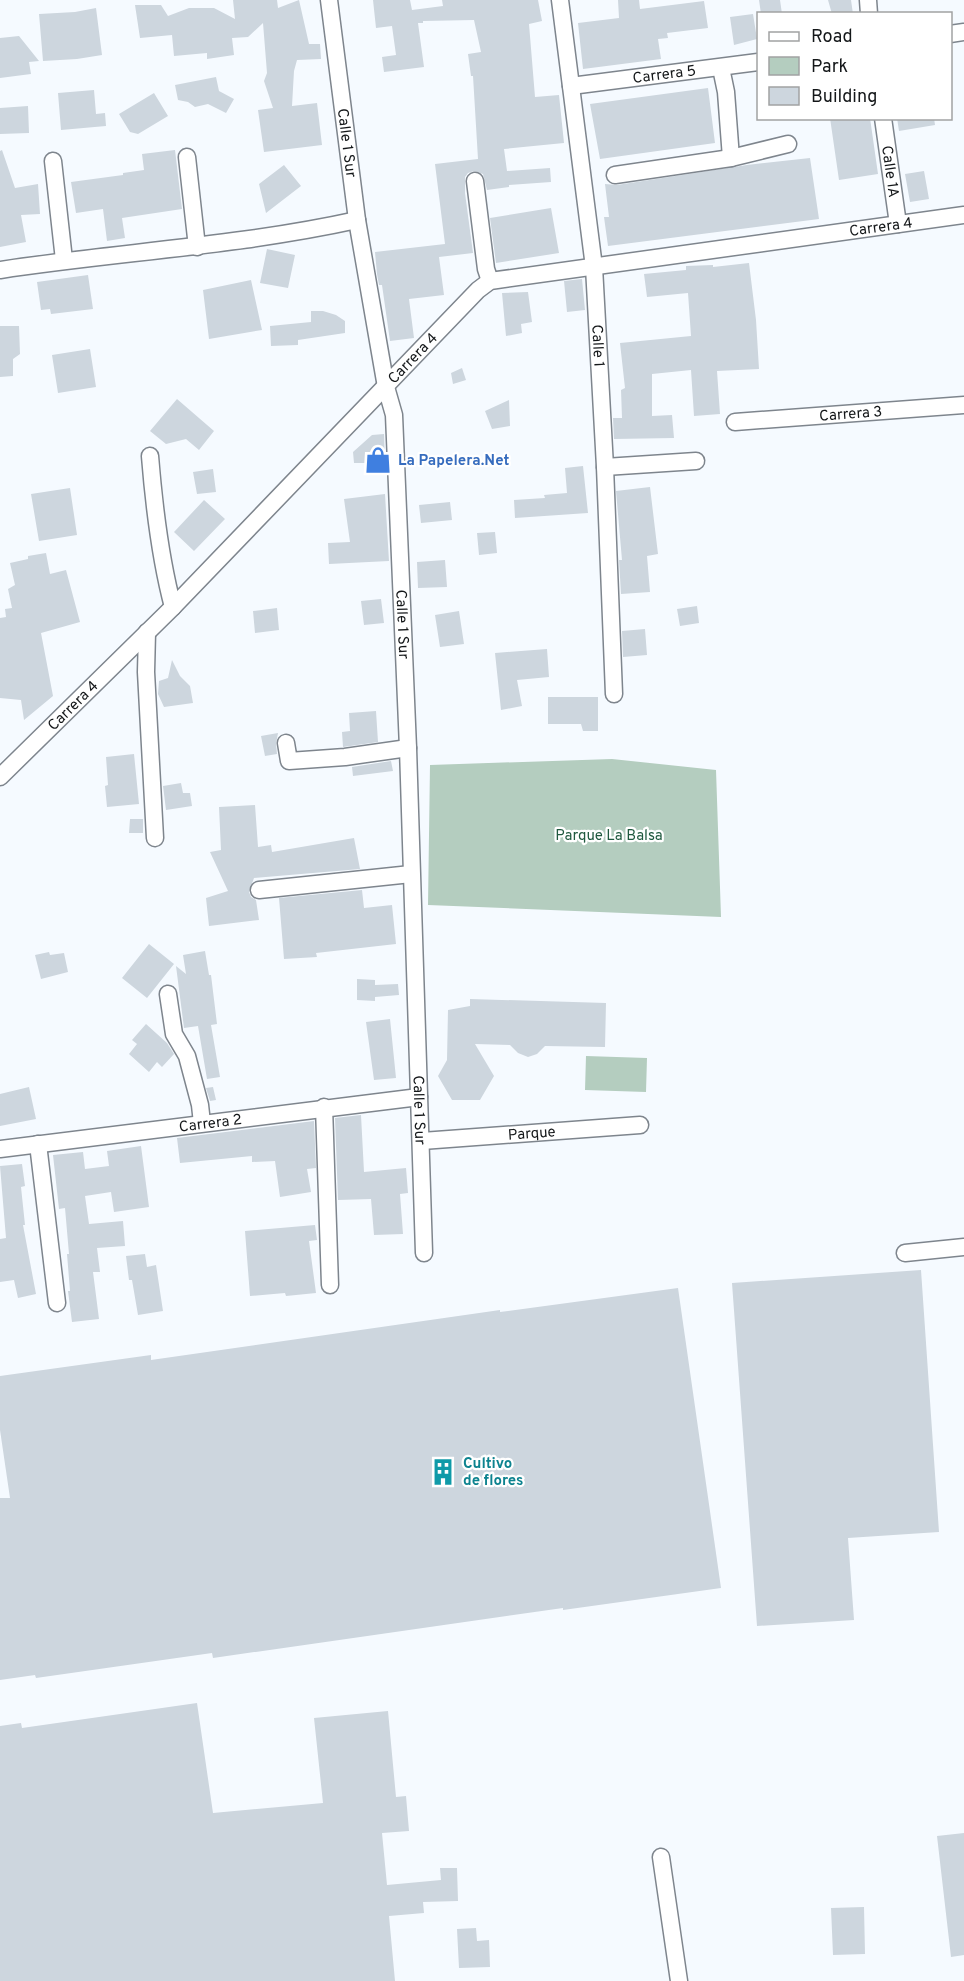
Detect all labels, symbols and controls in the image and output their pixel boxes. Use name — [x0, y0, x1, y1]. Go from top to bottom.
legend — [757, 12, 952, 120]
text: Road — [811, 26, 853, 49]
text: Park — [811, 56, 848, 79]
street label: Carrera 5 — [632, 62, 697, 89]
text: Building — [811, 86, 877, 109]
street label: Calle 1 Sur — [332, 107, 360, 179]
street label: Calle 1A — [876, 144, 902, 199]
street label: Carrera 4 — [848, 214, 914, 242]
street label: Calle 1 — [586, 324, 607, 368]
street label: Carrera 4 — [385, 330, 442, 389]
street label: Carrera 3 — [819, 403, 883, 427]
shop icon: La Papelera.Net — [363, 445, 393, 475]
place label: La Papelera.Net — [398, 452, 509, 471]
street label: Calle 1 Sur — [390, 589, 412, 660]
street label: Carrera 4 — [44, 678, 103, 736]
park label: Parque La Balsa — [555, 827, 663, 846]
street label: Calle 1 Sur — [407, 1075, 429, 1145]
street label: Carrera 2 — [178, 1111, 243, 1138]
street label: Parque — [507, 1123, 556, 1146]
place label: Cultivo de flores — [463, 1455, 523, 1491]
building icon: Cultivo de flores — [428, 1457, 458, 1487]

